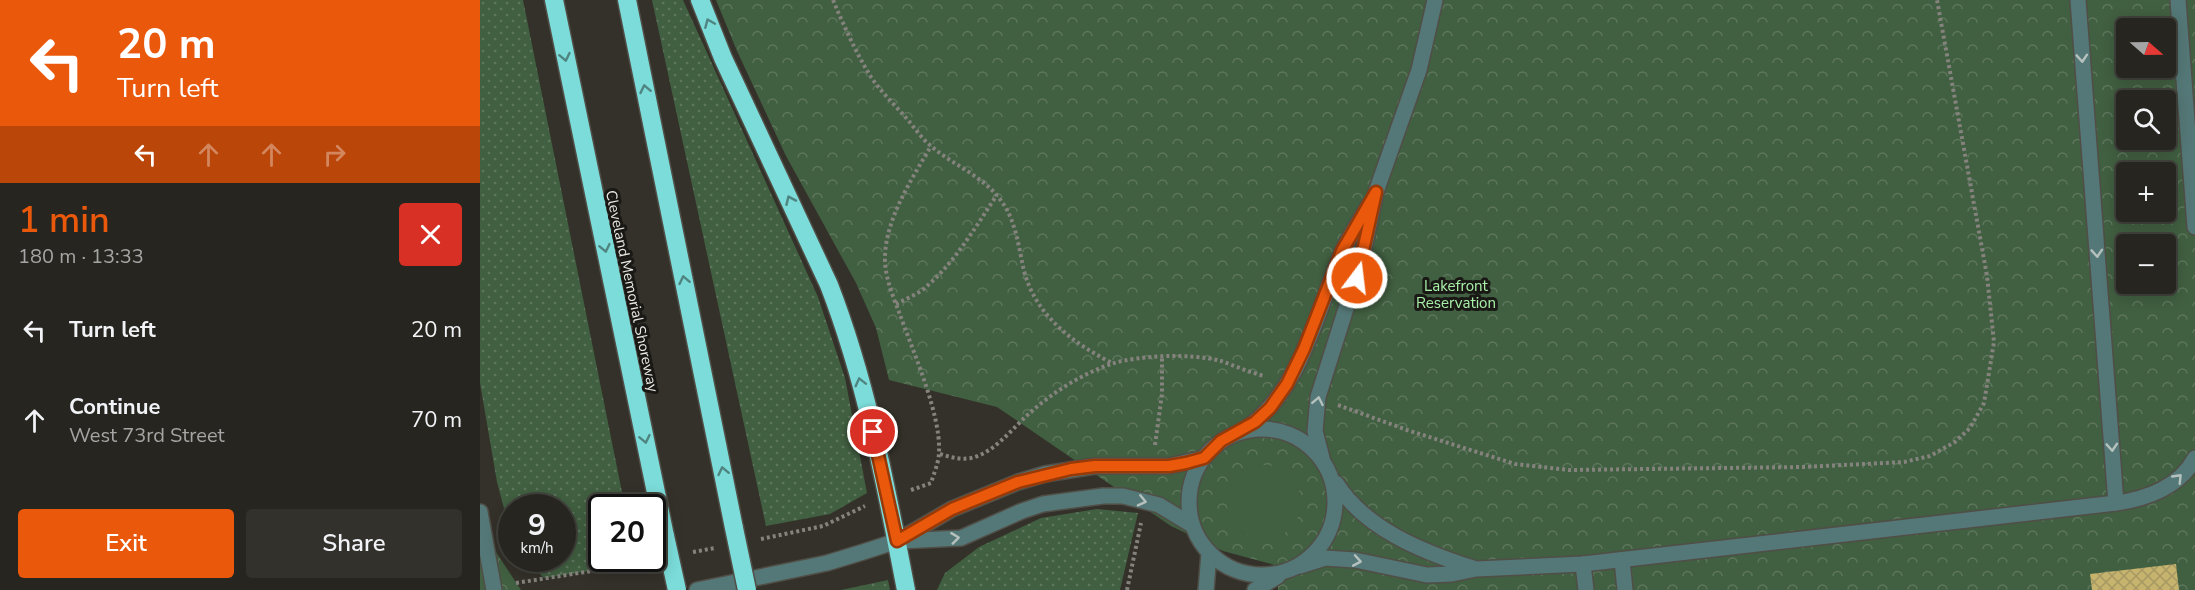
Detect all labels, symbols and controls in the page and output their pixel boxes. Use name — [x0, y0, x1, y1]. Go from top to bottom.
text: 20 m — [117, 16, 216, 73]
one-way arrow — [704, 18, 716, 29]
north arrow — [2116, 18, 2176, 78]
map controls — [2116, 18, 2176, 294]
icon: left — [18, 24, 96, 102]
one-way arrow — [558, 52, 571, 62]
one-way arrow — [2075, 54, 2088, 63]
text: Turn left — [117, 70, 218, 107]
one-way arrow — [639, 84, 652, 94]
button: search — [2116, 90, 2176, 150]
icon: left — [129, 138, 162, 171]
icon: ahead — [192, 138, 225, 171]
icon: ahead — [255, 138, 288, 171]
icon: right — [318, 138, 351, 171]
button: + — [2116, 162, 2176, 222]
street label: Cleveland Memorial Shoreway — [601, 188, 663, 394]
one-way arrow — [786, 195, 798, 206]
text: 1 min — [18, 196, 110, 245]
button: close — [399, 203, 462, 266]
button: − — [2116, 234, 2176, 294]
text: 180 m · 13:33 — [18, 243, 144, 270]
one-way arrow — [598, 243, 611, 253]
position arrow — [1325, 246, 1389, 310]
one-way arrow — [2090, 248, 2103, 257]
one-way arrow — [678, 275, 691, 285]
park label: Lakefront Reservation — [1416, 276, 1496, 313]
icon: left — [18, 314, 51, 347]
text: Turn left — [69, 315, 156, 345]
text: 20 m — [411, 315, 462, 345]
one-way arrow — [855, 377, 867, 387]
text: Continue — [69, 392, 160, 422]
one-way arrow — [1311, 396, 1324, 406]
icon: ahead — [18, 404, 51, 437]
text: 70 m — [411, 405, 462, 435]
pin — [847, 406, 898, 457]
icon: arrive — [856, 415, 889, 448]
text: West 73rd Street — [69, 422, 225, 449]
one-way arrow — [637, 434, 650, 444]
one-way arrow — [2105, 443, 2118, 452]
one-way arrow — [717, 466, 730, 476]
one-way arrow — [2171, 475, 2182, 485]
one-way arrow — [1137, 493, 1147, 506]
speed limit sign: 20 — [588, 494, 666, 572]
text: 9 — [528, 505, 546, 546]
button: Exit — [18, 509, 234, 578]
button: Share — [246, 509, 462, 578]
one-way arrow — [950, 532, 960, 544]
text: km/h — [520, 538, 554, 558]
one-way arrow — [1353, 555, 1362, 567]

